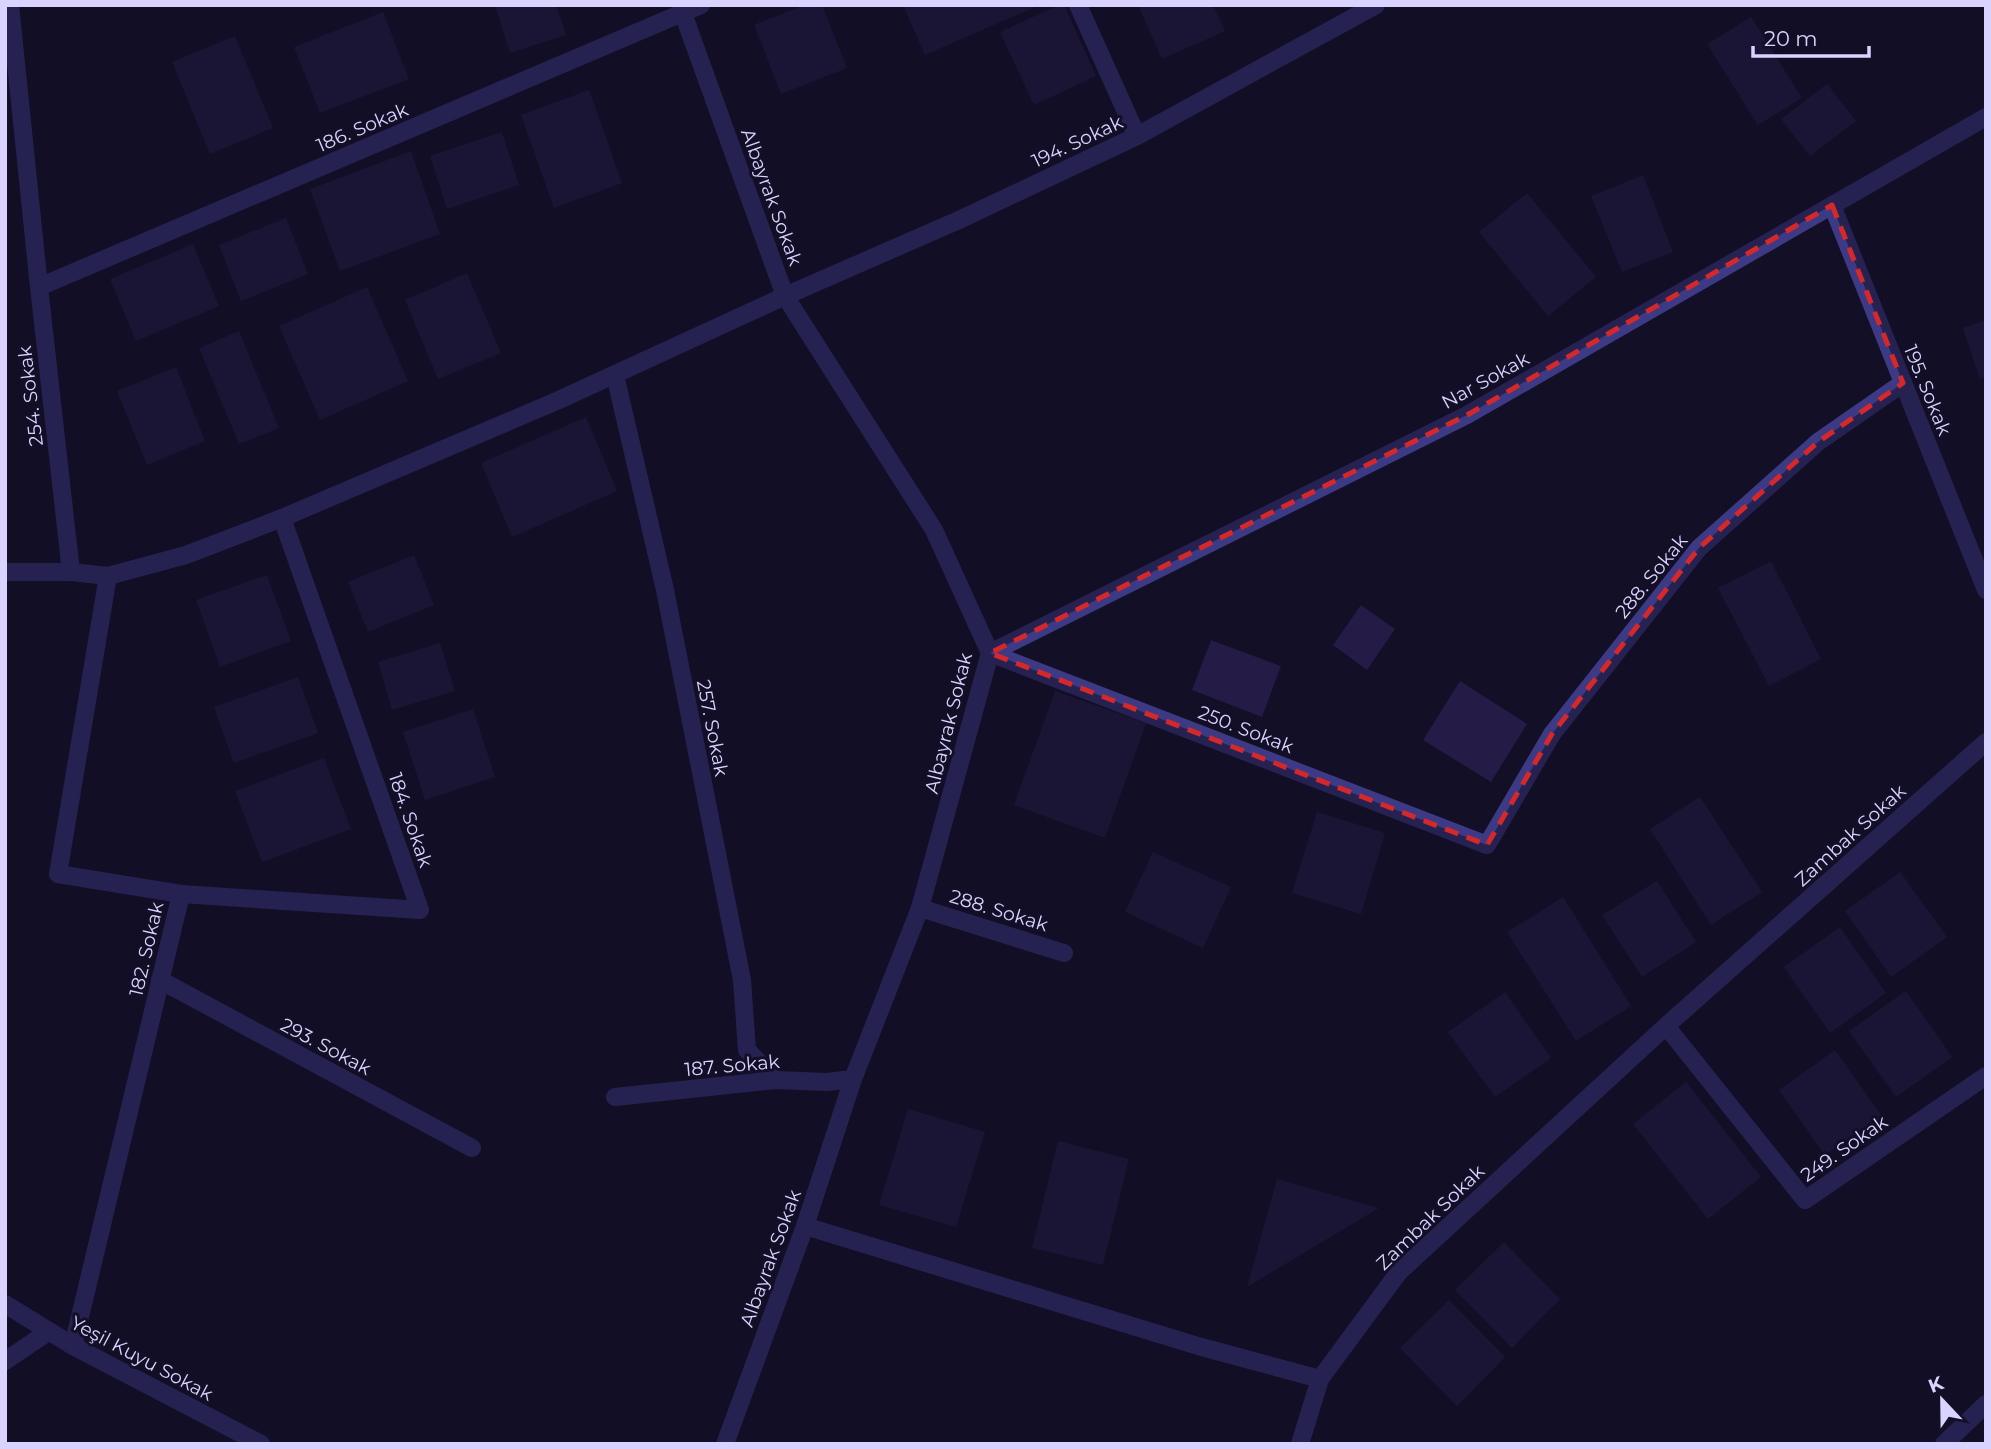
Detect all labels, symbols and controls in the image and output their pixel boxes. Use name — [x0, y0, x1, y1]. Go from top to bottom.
scale bar — [1753, 14, 1868, 58]
text: 20 m — [1764, 26, 1818, 51]
street label: 186. Sokak — [313, 98, 412, 157]
street label: 194. Sokak — [1028, 110, 1127, 173]
street label: Albayrak Sokak — [736, 125, 807, 270]
street label: 195. Sokak — [1899, 342, 1956, 439]
street label: 254. Sokak — [13, 344, 48, 447]
street label: Nar Sokak — [1437, 347, 1534, 414]
street label: 288. Sokak — [1610, 529, 1693, 623]
street label: Albayrak Sokak — [920, 650, 977, 796]
street label: 257. Sokak — [692, 678, 733, 779]
street label: 250. Sokak — [1195, 701, 1297, 758]
street label: 184. Sokak — [384, 770, 438, 871]
street label: Zambak Sokak — [1790, 779, 1911, 891]
street label: 288. Sokak — [947, 885, 1051, 937]
street label: 182. Sokak — [124, 899, 169, 999]
street label: 293. Sokak — [277, 1013, 376, 1080]
street label: 187. Sokak — [683, 1050, 781, 1081]
street label: 249. Sokak — [1797, 1110, 1893, 1187]
street label: Zambak Sokak — [1371, 1160, 1490, 1275]
street label: Albayrak Sokak — [735, 1186, 806, 1330]
street label: Yeşil Kuyu Sokak — [67, 1311, 218, 1406]
north arrow — [1907, 1365, 1977, 1435]
text: K — [1925, 1371, 1948, 1398]

